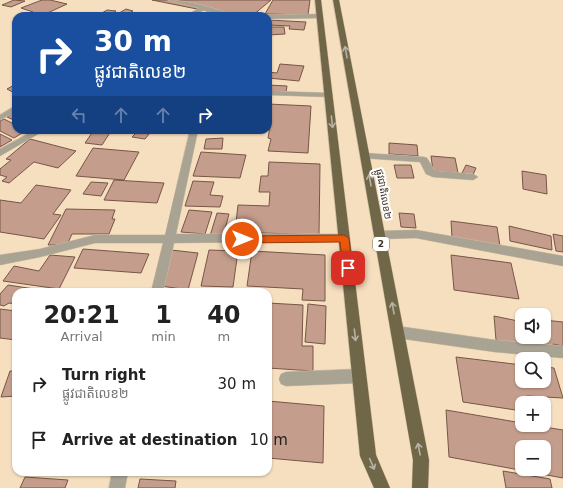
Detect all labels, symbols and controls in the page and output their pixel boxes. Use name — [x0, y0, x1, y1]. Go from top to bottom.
text: 30 m — [94, 25, 172, 58]
icon: right — [28, 28, 80, 80]
one-way arrow — [342, 46, 350, 59]
text: ផ្លូវជាតិលេខ២ — [94, 61, 186, 82]
icon: left — [68, 104, 90, 126]
icon: ahead — [110, 104, 132, 126]
icon: ahead — [152, 104, 174, 126]
icon: right — [194, 104, 216, 126]
one-way arrow — [328, 115, 335, 128]
street label: ផ្លូវជាតិលេខ២ — [370, 168, 394, 221]
one-way arrow — [365, 174, 373, 187]
position arrow — [221, 218, 263, 260]
road number: 2 — [373, 237, 389, 251]
pin — [331, 251, 365, 285]
icon: arrive — [337, 257, 359, 279]
text: 20:21 — [43, 301, 120, 329]
text: 1 — [155, 301, 172, 329]
text: 40 — [207, 301, 241, 329]
one-way arrow — [389, 302, 397, 315]
map controls — [515, 308, 551, 476]
button: sound — [515, 308, 551, 344]
one-way arrow — [351, 328, 359, 341]
text: Arrival — [60, 329, 103, 344]
text: min — [151, 329, 176, 344]
text: m — [218, 329, 230, 344]
button: search — [515, 352, 551, 388]
text: Turn right — [62, 366, 146, 384]
icon: right — [28, 373, 50, 395]
text: 30 m — [218, 375, 256, 393]
text: ផ្លូវជាតិលេខ២ — [62, 386, 129, 401]
button: + — [515, 396, 551, 432]
icon: arrive — [28, 429, 50, 451]
text: Arrive at destination — [62, 431, 237, 449]
text: 10 m — [249, 431, 288, 449]
button: − — [515, 440, 551, 476]
one-way arrow — [415, 443, 423, 456]
one-way arrow — [368, 457, 376, 469]

